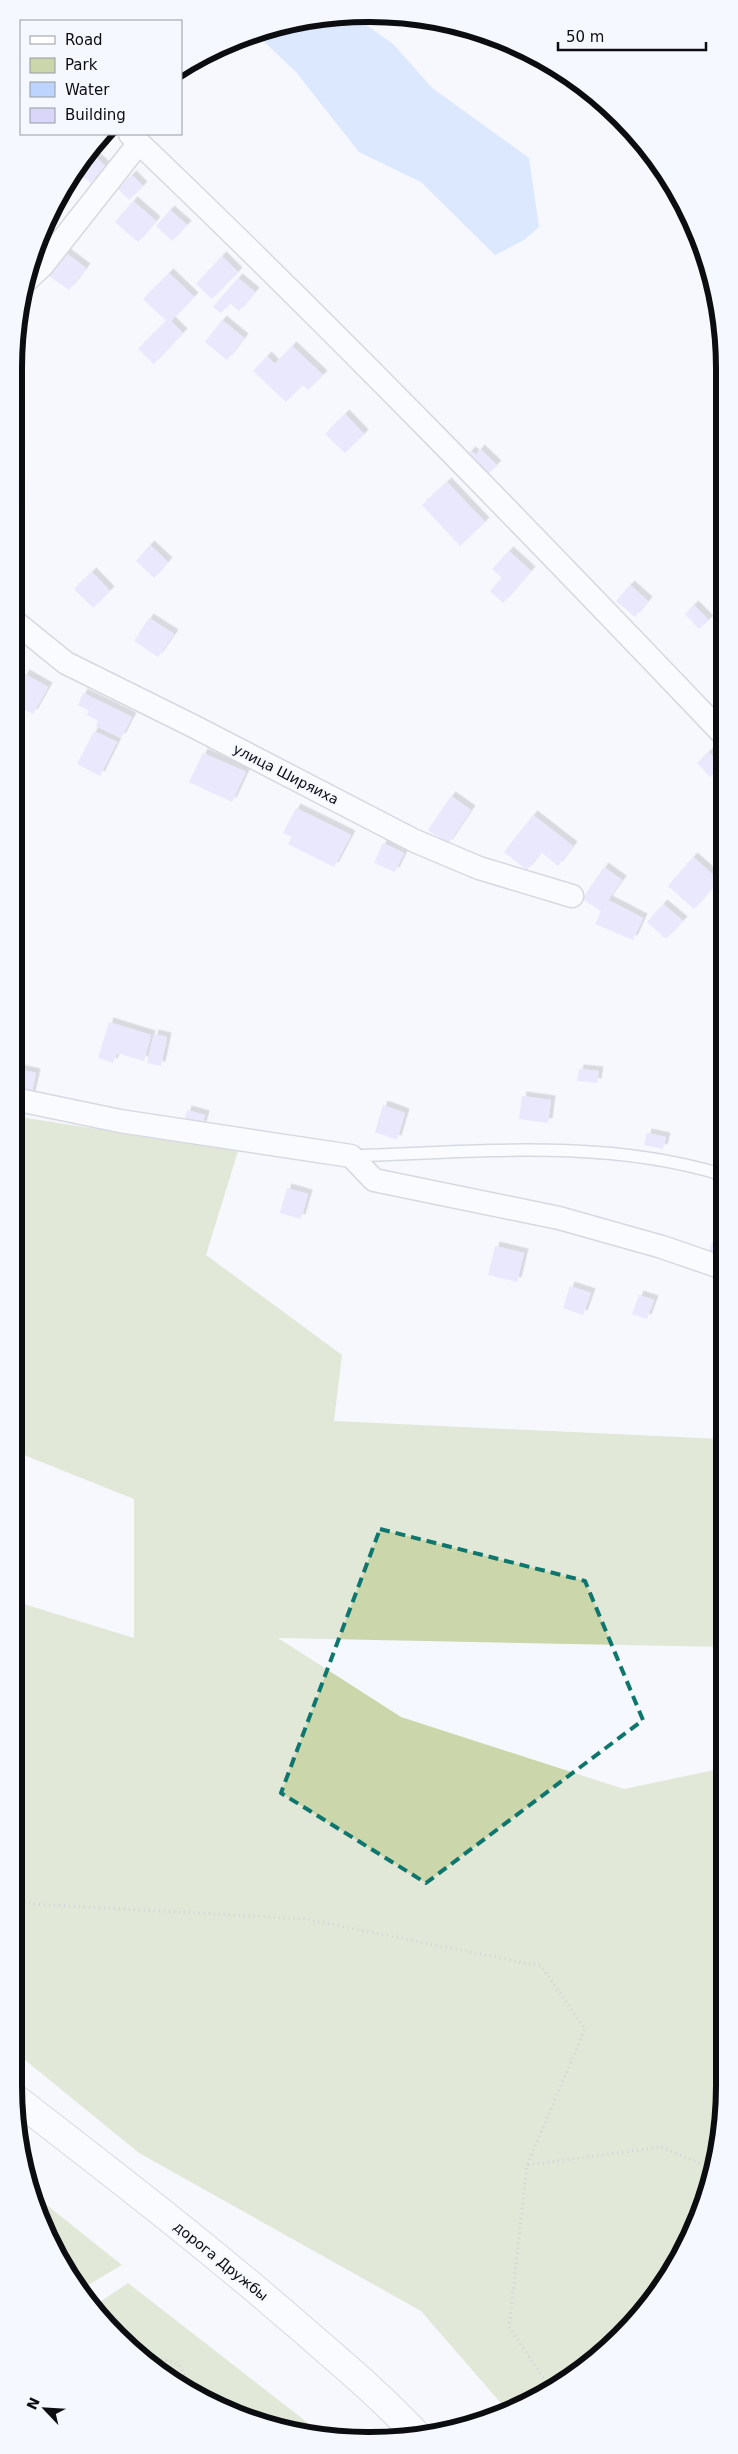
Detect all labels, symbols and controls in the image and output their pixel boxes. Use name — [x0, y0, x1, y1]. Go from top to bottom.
legend — [20, 20, 182, 135]
scale bar — [558, 20, 706, 52]
text: 50 m — [566, 28, 604, 46]
text: Road — [65, 31, 103, 49]
text: Park — [65, 56, 98, 74]
text: Water — [65, 81, 110, 99]
text: Building — [65, 106, 126, 124]
street label: улица Ширяиха — [231, 740, 341, 808]
street label: дорога Дружбы — [171, 2218, 271, 2304]
north arrow — [20, 2384, 70, 2434]
text: N — [23, 2395, 43, 2412]

